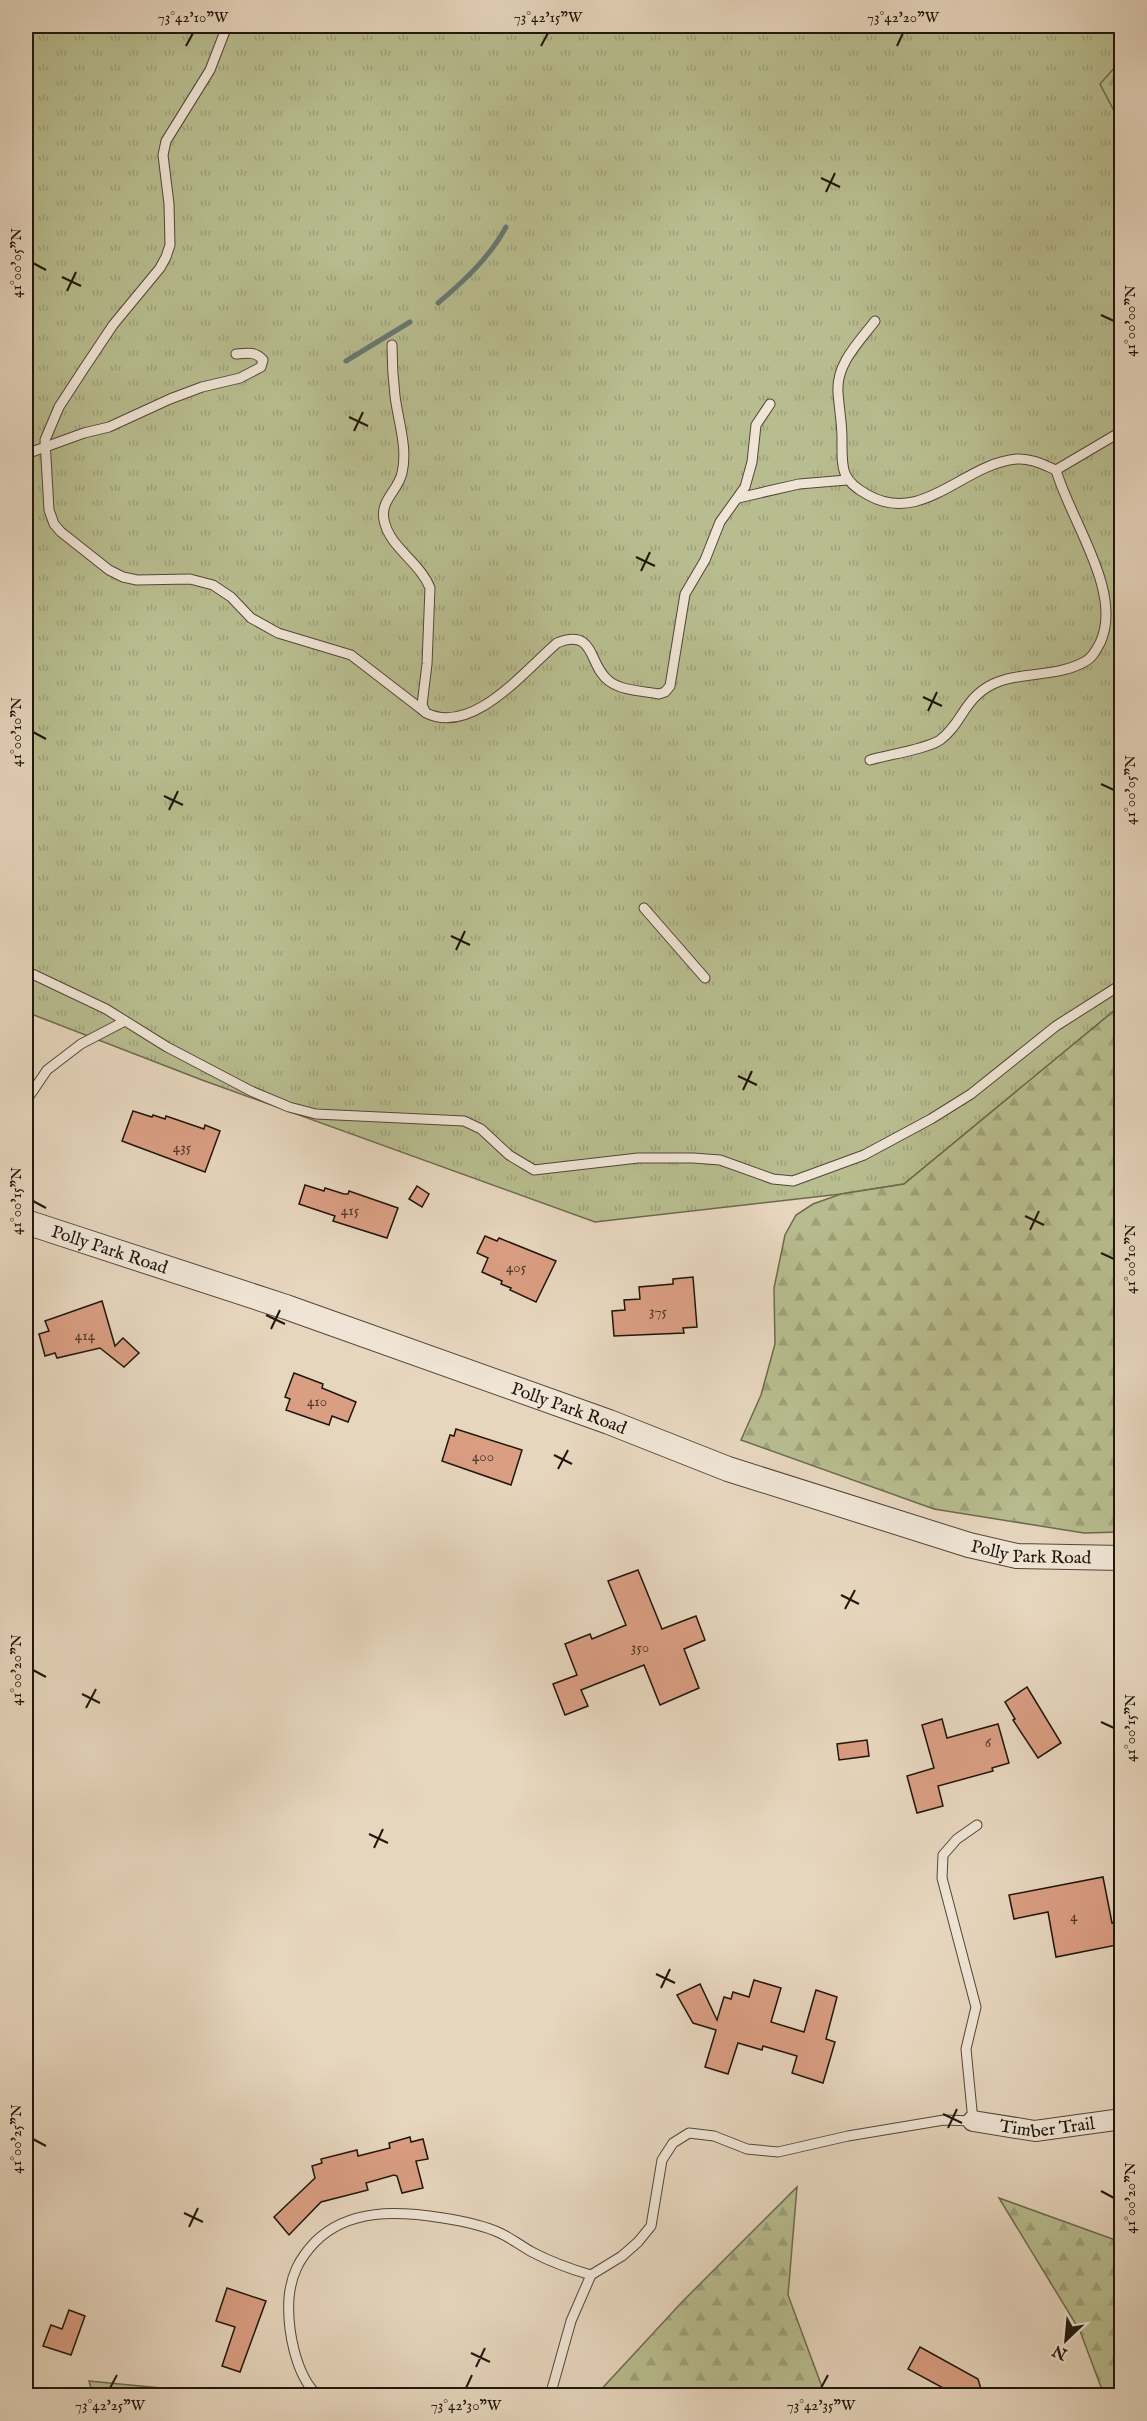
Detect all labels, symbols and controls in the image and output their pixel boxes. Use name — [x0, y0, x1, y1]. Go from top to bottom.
text: 73°42'10"W — [158, 8, 229, 27]
text: 73°42'15"W — [514, 8, 583, 27]
text: 73°42'20"W — [867, 8, 940, 27]
text: 41°00'05"N — [7, 228, 26, 298]
text: 41°00'00"N — [1121, 285, 1140, 357]
text: 41°00'10"N — [7, 697, 26, 767]
text: 41°00'05"N — [1121, 755, 1140, 825]
house number: 435 — [173, 1138, 192, 1157]
text: 41°00'15"N — [7, 1167, 26, 1235]
house number: 415 — [341, 1201, 360, 1220]
street label: Polly Park Road — [48, 1221, 171, 1281]
text: 41°00'10"N — [1121, 1224, 1140, 1294]
house number: 405 — [506, 1258, 527, 1277]
house number: 375 — [649, 1302, 668, 1321]
house number: 414 — [75, 1326, 96, 1345]
street label: Polly Park Road — [508, 1378, 630, 1441]
house number: 410 — [307, 1392, 327, 1411]
house number: 400 — [472, 1447, 494, 1466]
street label: Polly Park Road — [968, 1536, 1092, 1570]
text: 41°00'20"N — [7, 1634, 26, 1706]
house number: 350 — [631, 1638, 649, 1657]
text: 41°00'15"N — [1121, 1694, 1140, 1762]
house number: 6 — [985, 1733, 992, 1752]
house number: 4 — [1070, 1907, 1078, 1926]
text: 41°00'25"N — [7, 2104, 26, 2174]
street label: Timber Trail — [998, 2113, 1097, 2144]
text: 41°00'20"N — [1121, 2162, 1140, 2234]
north arrow — [1036, 2310, 1096, 2370]
text: N — [1050, 2340, 1072, 2364]
text: 73°42'25"W — [75, 2396, 146, 2415]
text: 73°42'30"W — [431, 2396, 502, 2415]
text: 73°42'35"W — [787, 2396, 856, 2415]

